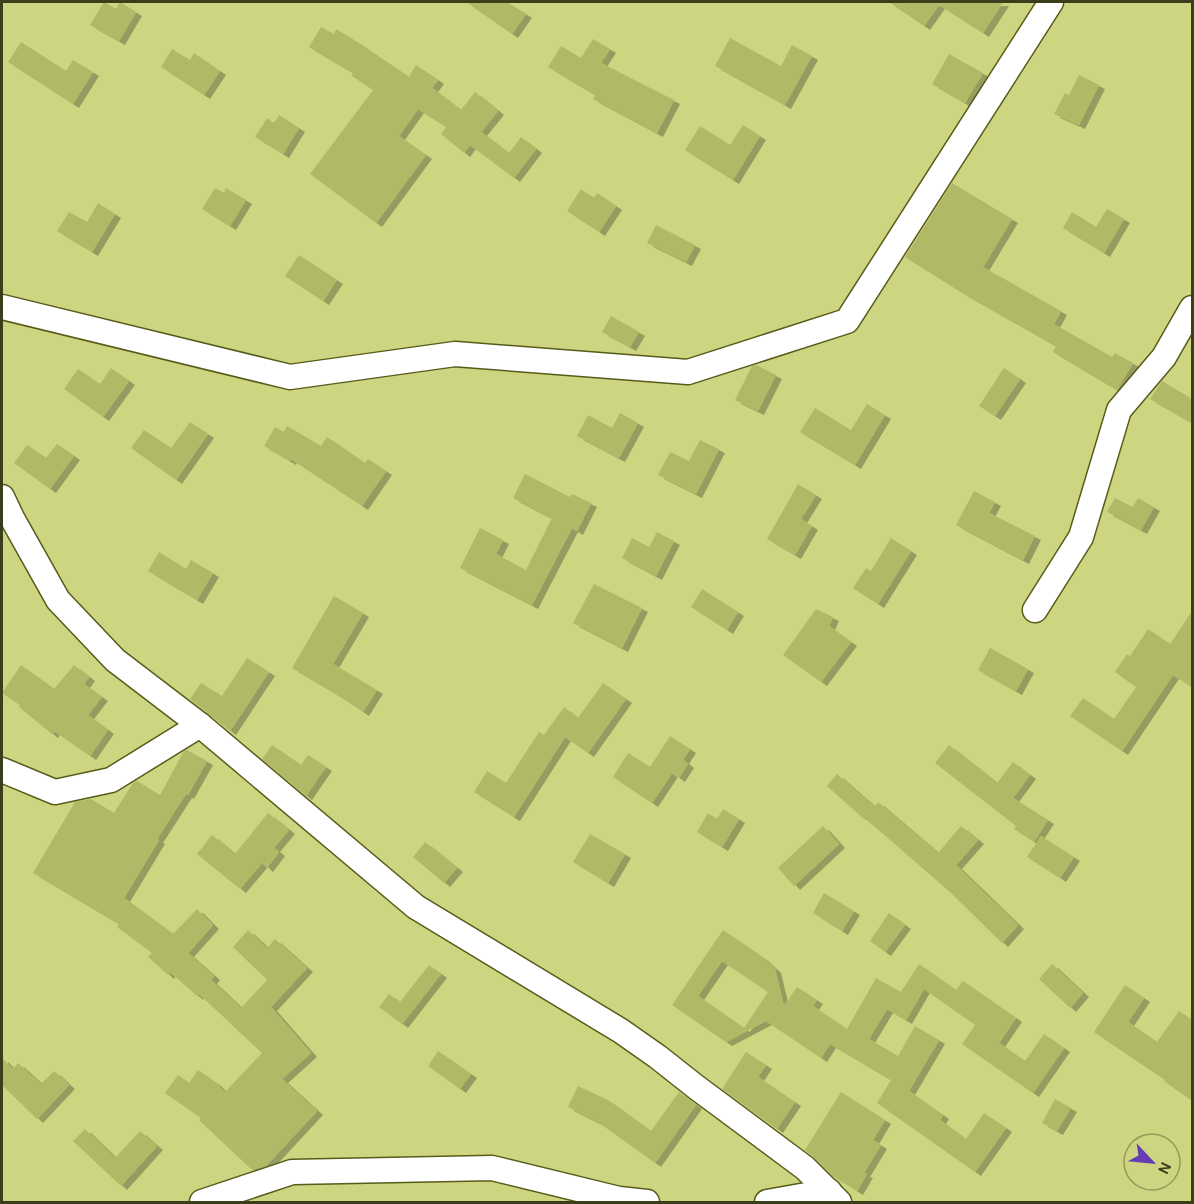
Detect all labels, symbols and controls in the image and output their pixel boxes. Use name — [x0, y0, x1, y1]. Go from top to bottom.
north arrow — [1122, 1132, 1182, 1192]
text: N — [1154, 1159, 1176, 1178]

